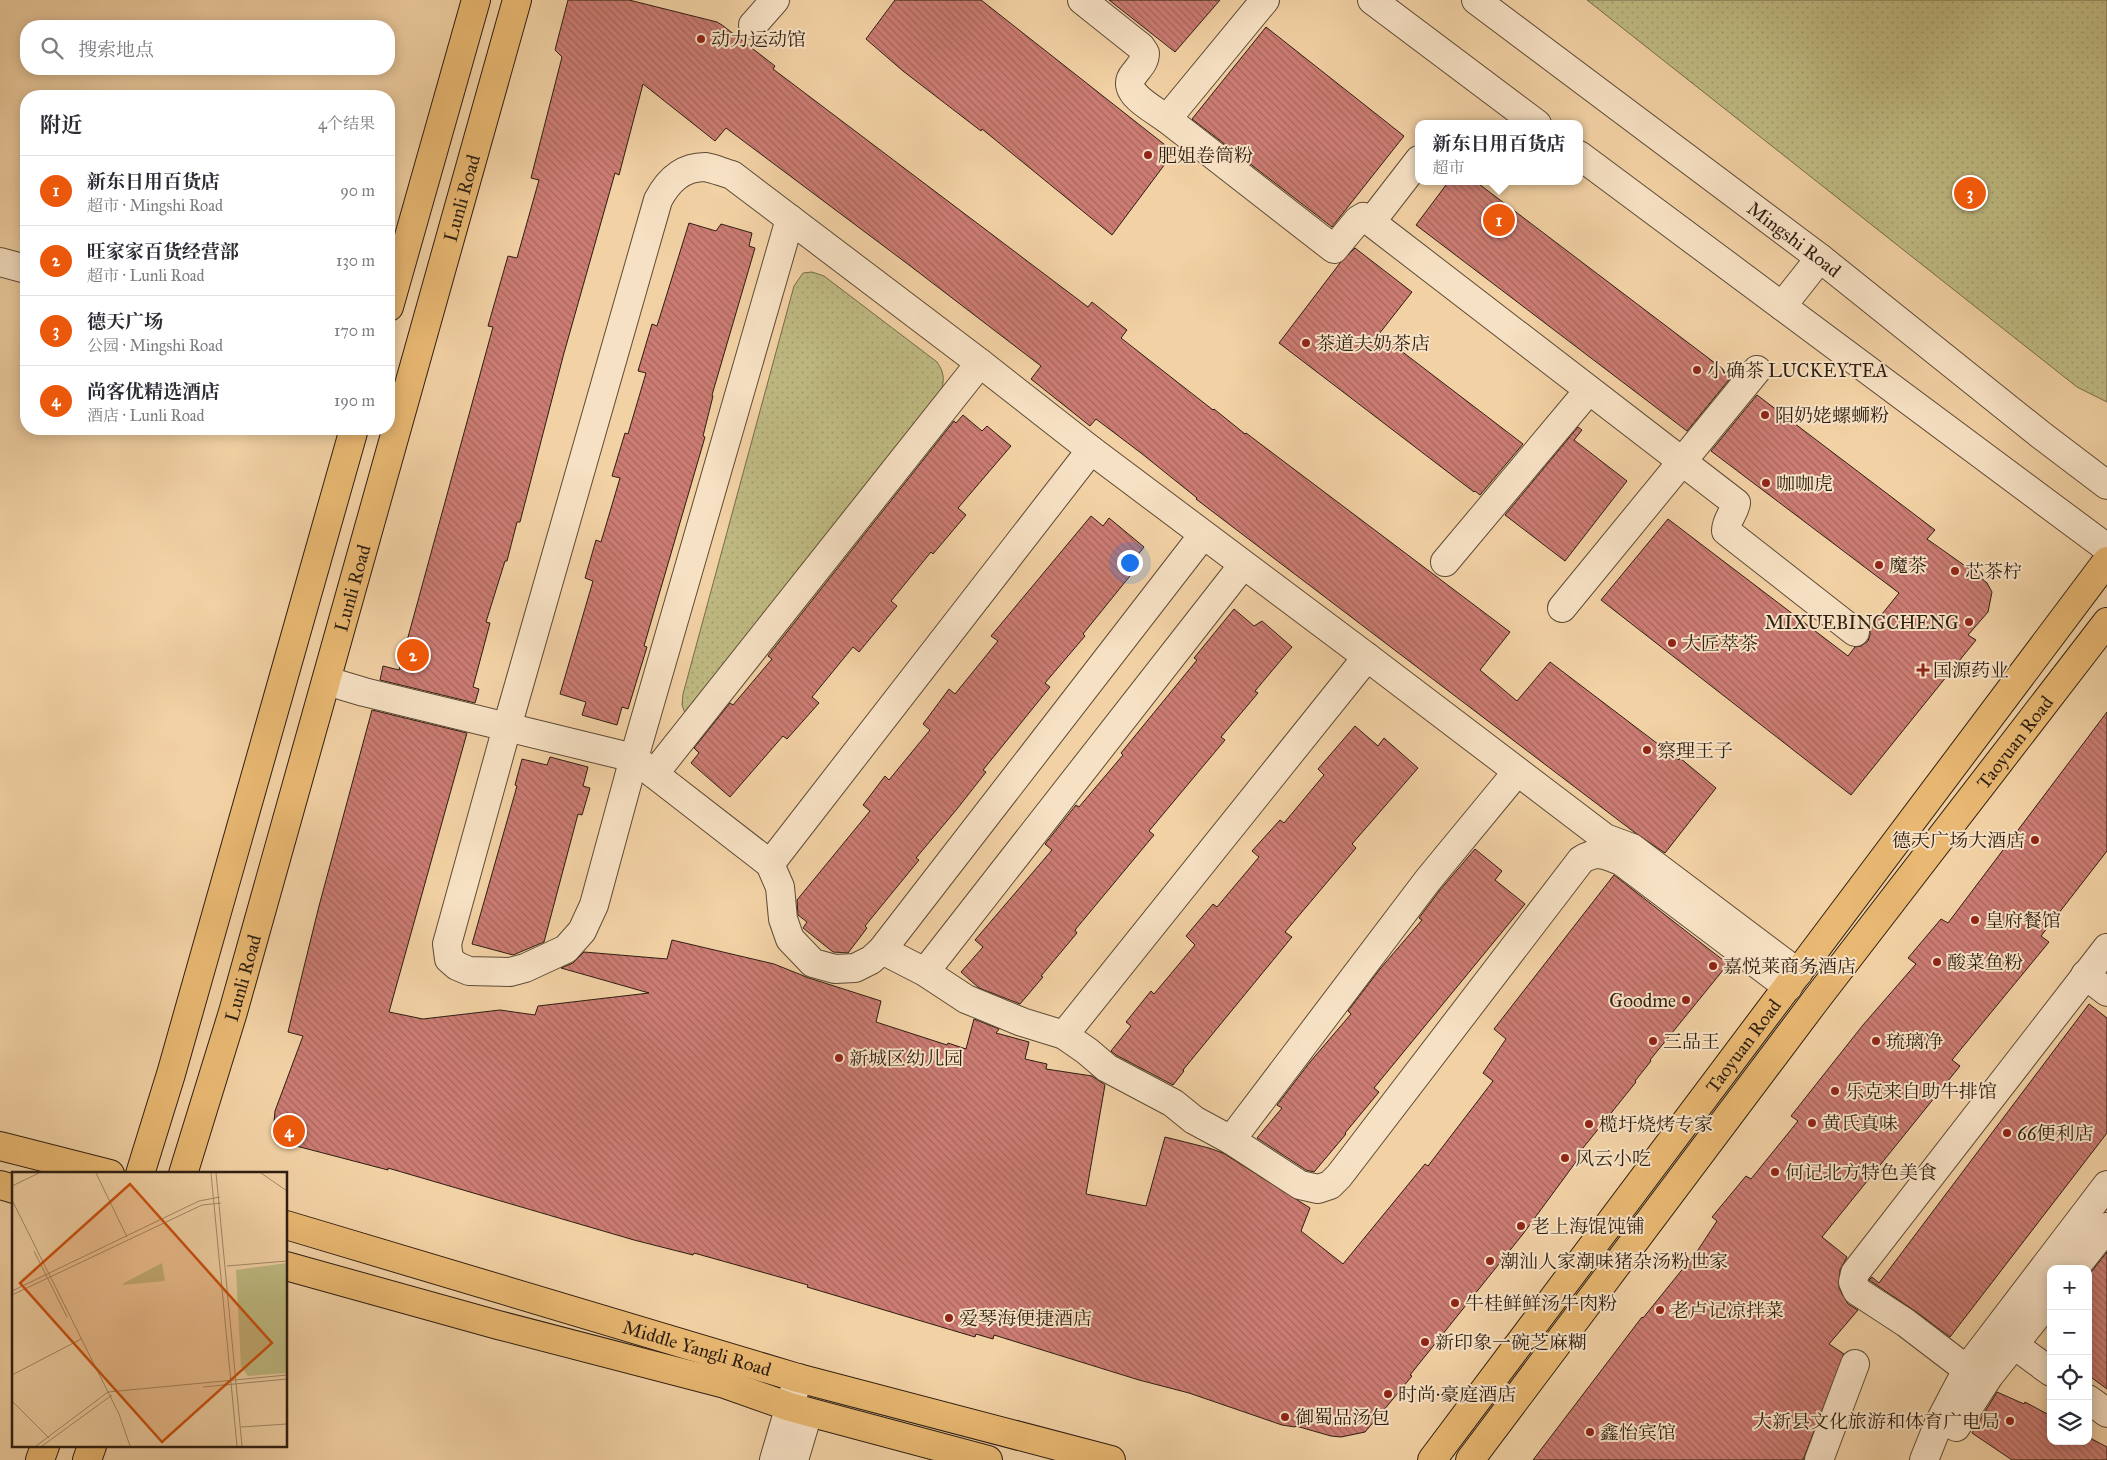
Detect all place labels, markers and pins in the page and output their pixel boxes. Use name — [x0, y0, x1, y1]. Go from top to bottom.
place label: 动力运动馆 — [711, 28, 806, 51]
marker: 动力运动馆 — [695, 33, 707, 45]
place label: 肥姐卷筒粉 — [1158, 144, 1253, 167]
marker: 肥姐卷筒粉 — [1142, 149, 1154, 161]
pin: 3 — [1954, 174, 1986, 212]
pin: 1 — [1483, 201, 1515, 239]
place label: 茶道夫奶茶店 — [1316, 332, 1430, 355]
marker: 茶道夫奶茶店 — [1300, 337, 1312, 349]
place label: 小确茶 LUCKEYTEA — [1707, 359, 1888, 382]
marker: 小确茶 LUCKEYTEA — [1691, 364, 1703, 376]
place label: 阳奶姥螺蛳粉 — [1775, 404, 1889, 427]
marker: 阳奶姥螺蛳粉 — [1759, 409, 1771, 421]
place label: 咖咖虎 — [1776, 472, 1833, 495]
marker: 咖咖虎 — [1760, 477, 1772, 489]
place label: 魔茶 — [1889, 554, 1927, 577]
marker: 魔茶 — [1873, 559, 1885, 571]
place label: 芯茶柠 — [1965, 560, 2022, 583]
marker: 芯茶柠 — [1949, 565, 1961, 577]
place label: MIXUEBINGCHENG — [1765, 611, 1959, 634]
marker: MIXUEBINGCHENG — [1963, 616, 1975, 628]
place label: 大匠萃茶 — [1682, 632, 1758, 655]
pin: 2 — [397, 636, 429, 674]
marker: 大匠萃茶 — [1666, 637, 1678, 649]
place label: 国源药业 — [1933, 659, 2009, 682]
marker: 国源药业 — [1917, 664, 1929, 676]
place label: 察理王子 — [1657, 739, 1733, 762]
marker: 察理王子 — [1641, 744, 1653, 756]
place label: 德天广场大酒店 — [1892, 829, 2025, 852]
marker: 德天广场大酒店 — [2029, 834, 2041, 846]
place label: 皇府餐馆 — [1985, 909, 2061, 932]
marker: 皇府餐馆 — [1969, 914, 1981, 926]
place label: 酸菜鱼粉 — [1947, 951, 2023, 974]
place label: 嘉悦莱商务酒店 — [1723, 955, 1856, 978]
marker: 酸菜鱼粉 — [1931, 956, 1943, 968]
marker: 嘉悦莱商务酒店 — [1707, 960, 1719, 972]
place label: Goodme — [1609, 989, 1676, 1012]
marker: Goodme — [1680, 994, 1692, 1006]
place label: 三品王 — [1663, 1030, 1720, 1053]
place label: 琉璃净 — [1886, 1030, 1943, 1053]
marker: 三品王 — [1647, 1035, 1659, 1047]
marker: 琉璃净 — [1870, 1035, 1882, 1047]
place label: 新城区幼儿园 — [849, 1047, 963, 1070]
marker: 新城区幼儿园 — [833, 1052, 845, 1064]
place label: 乐克来自助牛排馆 — [1845, 1080, 1997, 1103]
marker: 乐克来自助牛排馆 — [1829, 1085, 1841, 1097]
pin: 4 — [273, 1112, 305, 1150]
place label: 黄氏真味 — [1822, 1112, 1898, 1135]
place label: 榄圩烧烤专家 — [1599, 1113, 1713, 1136]
marker: 黄氏真味 — [1806, 1117, 1818, 1129]
marker: 榄圩烧烤专家 — [1583, 1118, 1595, 1130]
place label: 66便利店 — [2017, 1122, 2093, 1145]
marker: 66便利店 — [2001, 1127, 2013, 1139]
place label: 风云小吃 — [1575, 1147, 1651, 1170]
marker: 风云小吃 — [1559, 1152, 1571, 1164]
place label: 何记北方特色美食 — [1785, 1161, 1937, 1184]
marker: 何记北方特色美食 — [1769, 1166, 1781, 1178]
place label: 老上海馄饨铺 — [1531, 1215, 1645, 1238]
marker: 老上海馄饨铺 — [1515, 1220, 1527, 1232]
place label: 潮汕人家潮味猪杂汤粉世家 — [1500, 1250, 1728, 1273]
marker: 潮汕人家潮味猪杂汤粉世家 — [1484, 1255, 1496, 1267]
place label: 牛桂鲜鲜汤牛肉粉 — [1465, 1292, 1617, 1315]
marker: 牛桂鲜鲜汤牛肉粉 — [1449, 1297, 1461, 1309]
place label: 老卢记凉拌菜 — [1670, 1299, 1784, 1322]
marker: 老卢记凉拌菜 — [1654, 1304, 1666, 1316]
place label: 爱琴海便捷酒店 — [959, 1307, 1092, 1330]
marker: 爱琴海便捷酒店 — [943, 1312, 955, 1324]
place label: 新印象一碗芝麻糊 — [1435, 1331, 1587, 1354]
marker: 新印象一碗芝麻糊 — [1419, 1336, 1431, 1348]
place label: 时尚·豪庭酒店 — [1398, 1383, 1516, 1406]
marker: 时尚·豪庭酒店 — [1382, 1388, 1394, 1400]
place label: 御蜀品汤包 — [1295, 1406, 1390, 1429]
place label: 大新县文化旅游和体育广电局 — [1753, 1410, 2000, 1433]
marker: 御蜀品汤包 — [1279, 1411, 1291, 1423]
marker: 大新县文化旅游和体育广电局 — [2004, 1415, 2016, 1427]
place label: 鑫怡宾馆 — [1600, 1421, 1676, 1444]
marker: 鑫怡宾馆 — [1584, 1426, 1596, 1438]

